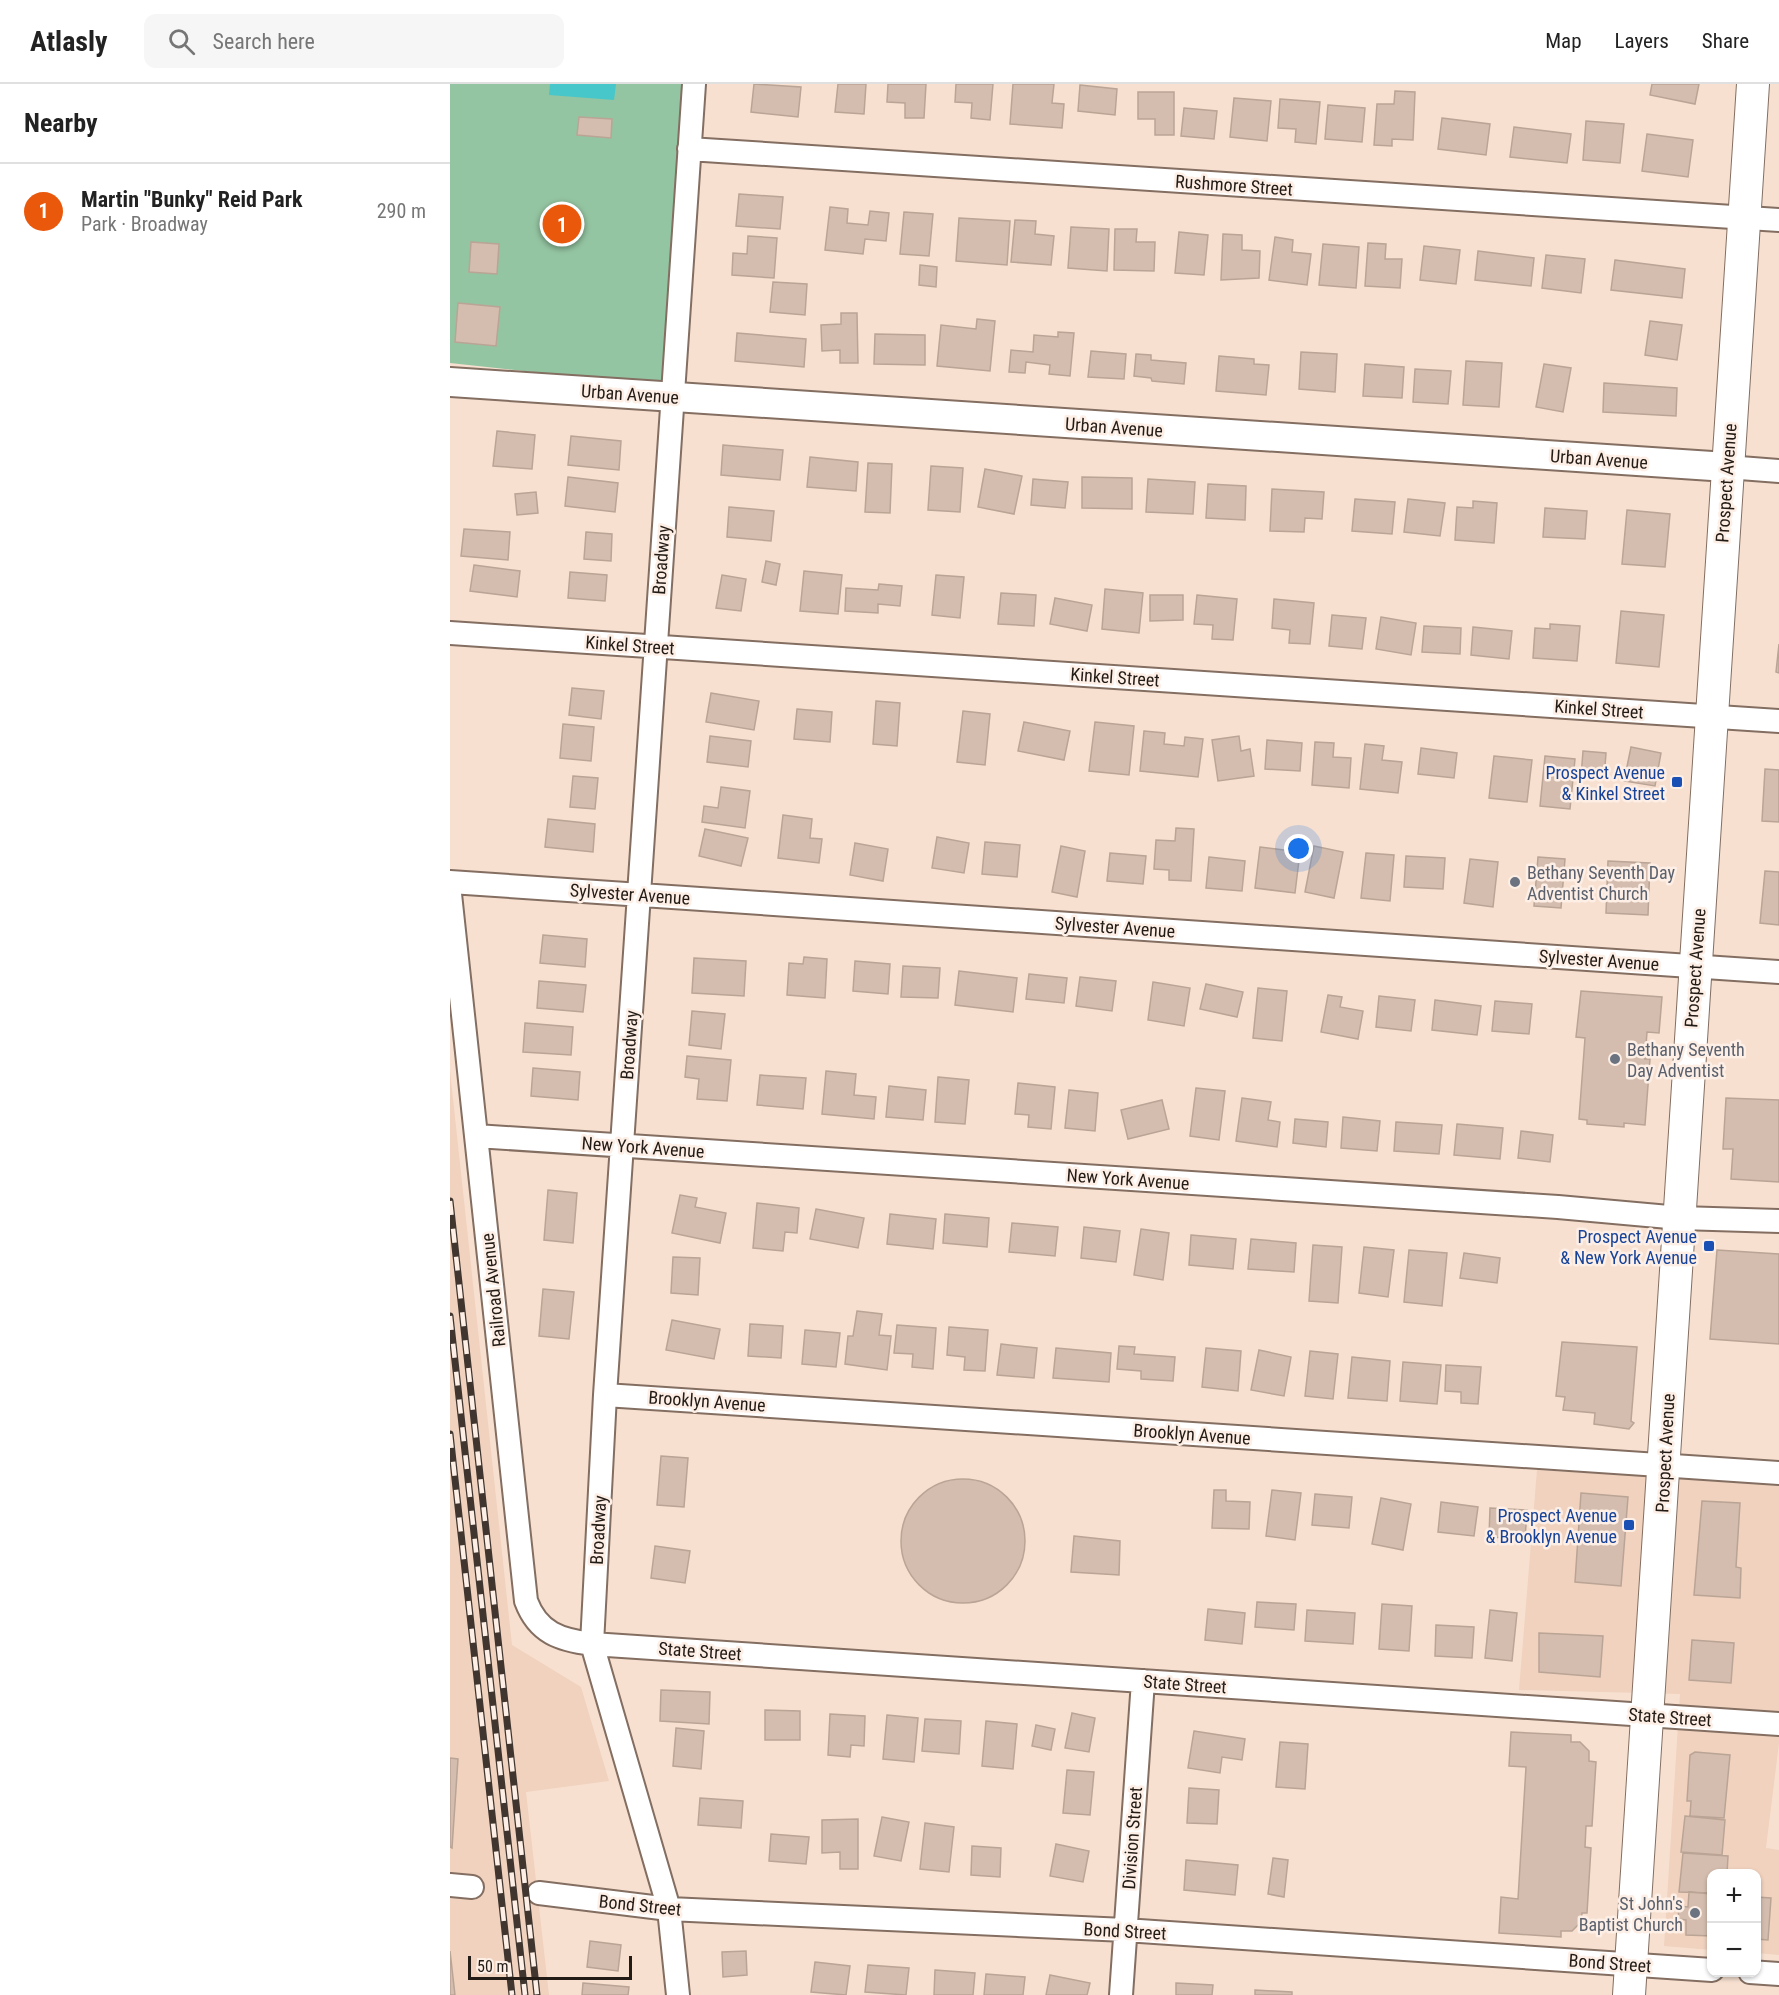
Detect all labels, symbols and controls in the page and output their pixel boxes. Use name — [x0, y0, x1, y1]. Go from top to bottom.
search box — [144, 14, 564, 68]
text: Atlasly — [30, 25, 108, 58]
icon: search — [165, 25, 198, 58]
text: Search here — [213, 29, 315, 54]
text: Map — [1545, 29, 1582, 53]
text: Layers — [1615, 29, 1669, 53]
text: Share — [1702, 29, 1749, 53]
text: Nearby — [24, 108, 98, 138]
street label: Rushmore Street — [1175, 170, 1293, 200]
text: Martin "Bunky" Reid Park — [81, 187, 302, 212]
text: 1 — [38, 199, 49, 223]
text: 290 m — [377, 199, 426, 223]
pin: 1 — [542, 202, 582, 246]
text: Park · Broadway — [81, 212, 208, 236]
street label: Urban Avenue — [581, 380, 679, 408]
street label: Urban Avenue — [1065, 413, 1163, 441]
street label: Prospect Avenue — [1711, 423, 1741, 543]
street label: Urban Avenue — [1550, 445, 1648, 473]
street label: Broadway — [648, 524, 674, 595]
street label: Kinkel Street — [585, 631, 675, 659]
street label: Kinkel Street — [1070, 663, 1160, 691]
street label: Kinkel Street — [1554, 695, 1644, 723]
place label: Prospect Avenue & Kinkel Street — [1546, 762, 1665, 804]
marker: Prospect Avenue & Kinkel Street — [1670, 775, 1684, 789]
your location — [1284, 834, 1313, 863]
place label: Bethany Seventh Day Adventist Church — [1527, 862, 1676, 904]
marker: Bethany Seventh Day Adventist Church — [1508, 875, 1522, 889]
street label: Sylvester Avenue — [569, 879, 691, 909]
street label: Prospect Avenue — [1680, 908, 1710, 1028]
street label: Sylvester Avenue — [1054, 912, 1176, 942]
street label: Sylvester Avenue — [1538, 945, 1660, 975]
street label: Broadway — [616, 1009, 642, 1080]
place label: Bethany Seventh Day Adventist — [1627, 1039, 1745, 1081]
marker: Bethany Seventh Day Adventist — [1608, 1052, 1622, 1066]
street label: New York Avenue — [581, 1132, 705, 1162]
street label: New York Avenue — [1066, 1164, 1190, 1194]
place label: Prospect Avenue & New York Avenue — [1560, 1226, 1697, 1268]
street label: Railroad Avenue — [477, 1232, 509, 1348]
marker: Prospect Avenue & New York Avenue — [1702, 1239, 1716, 1253]
street label: Brooklyn Avenue — [648, 1386, 766, 1416]
street label: Prospect Avenue — [1651, 1393, 1679, 1513]
street label: Brooklyn Avenue — [1133, 1419, 1251, 1449]
street label: Broadway — [586, 1494, 610, 1565]
place label: Prospect Avenue & Brooklyn Avenue — [1485, 1505, 1617, 1547]
marker: Prospect Avenue & Brooklyn Avenue — [1622, 1518, 1636, 1532]
street label: State Street — [658, 1638, 742, 1664]
street label: State Street — [1143, 1671, 1227, 1697]
street label: State Street — [1628, 1704, 1712, 1730]
street label: Division Street — [1118, 1786, 1146, 1890]
map controls — [1707, 1869, 1761, 1977]
button: + — [1707, 1869, 1761, 1923]
street label: Bond Street — [598, 1890, 682, 1920]
place label: St John's Baptist Church — [1579, 1893, 1683, 1935]
marker: St John's Baptist Church — [1688, 1906, 1702, 1920]
street label: Bond Street — [1083, 1918, 1167, 1944]
button: − — [1707, 1923, 1761, 1977]
street label: Bond Street — [1568, 1950, 1652, 1976]
scale bar — [468, 1953, 632, 1980]
text: 50 m — [477, 1957, 509, 1976]

